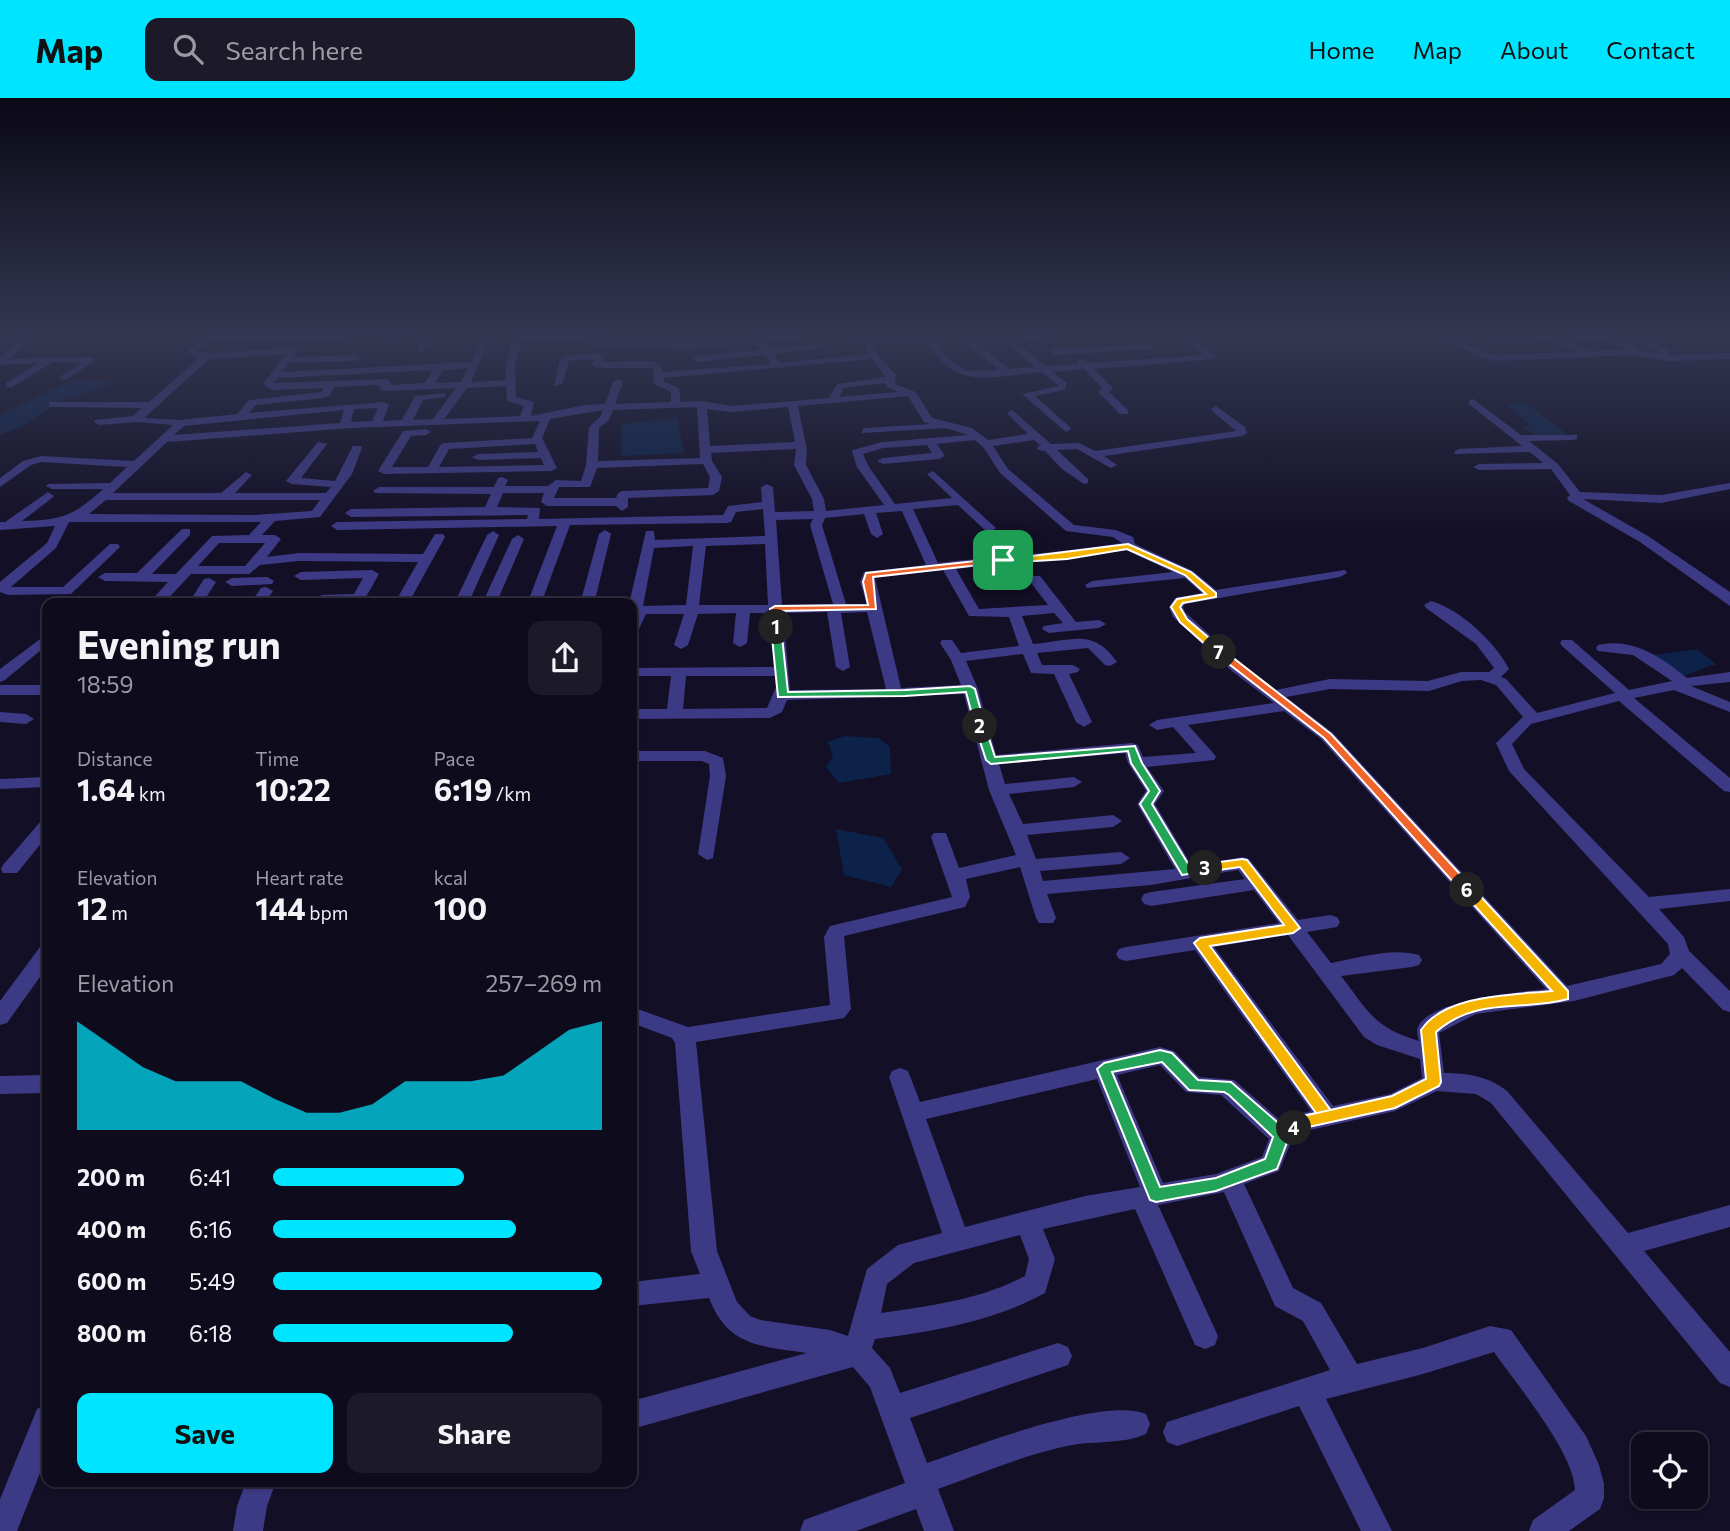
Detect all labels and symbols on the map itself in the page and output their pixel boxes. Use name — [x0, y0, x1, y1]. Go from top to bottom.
pin — [973, 530, 1033, 590]
pin: 1 — [758, 610, 794, 644]
pin: 7 — [1202, 634, 1236, 670]
pin: 2 — [962, 708, 998, 744]
pin: 3 — [1188, 850, 1222, 886]
pin: 6 — [1450, 872, 1484, 908]
pin: 4 — [1276, 1110, 1312, 1146]

